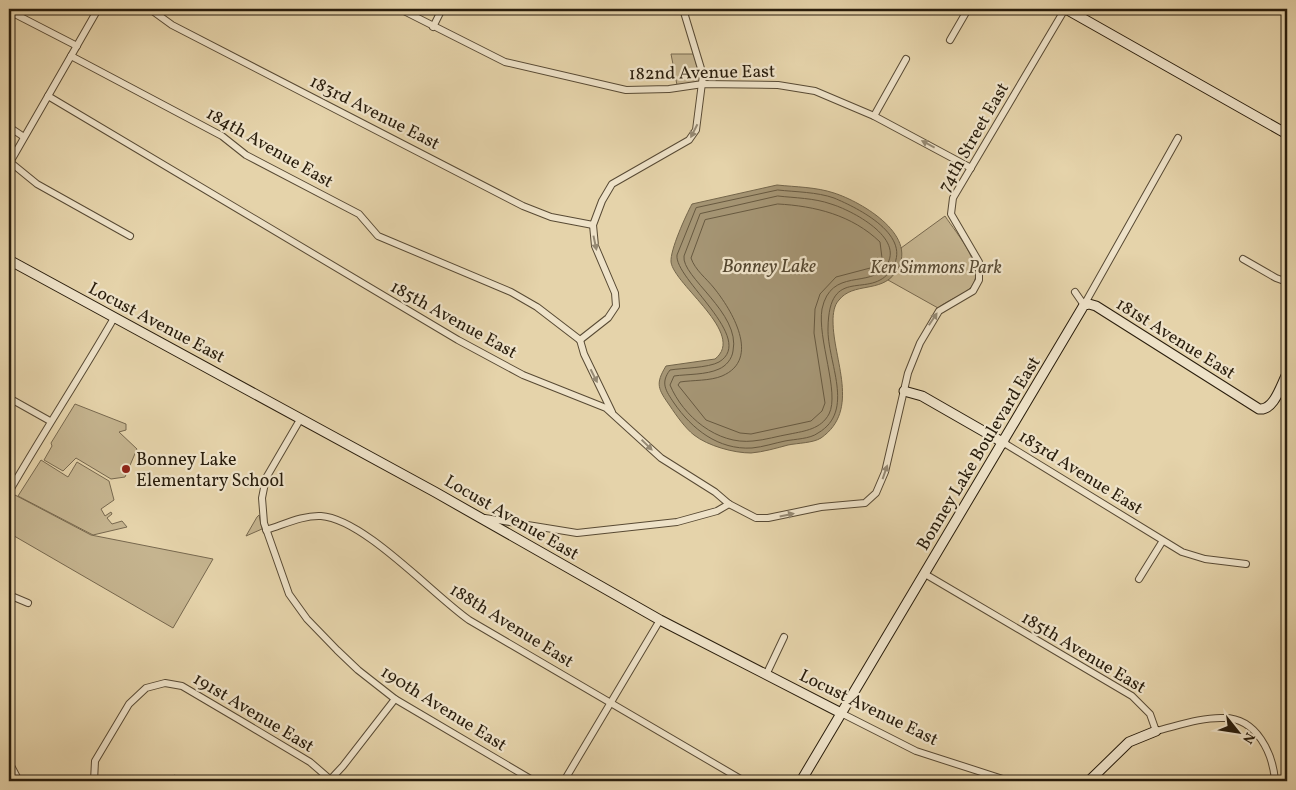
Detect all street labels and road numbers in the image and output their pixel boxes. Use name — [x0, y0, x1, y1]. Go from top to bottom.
street label: 182nd Avenue East — [629, 60, 776, 87]
street label: 183rd Avenue East — [305, 70, 444, 157]
street label: 74th Street East — [933, 78, 1016, 197]
street label: 184th Avenue East — [201, 102, 338, 195]
street label: 185th Avenue East — [385, 275, 521, 366]
street label: Locust Avenue East — [83, 277, 229, 370]
street label: 181st Avenue East — [1110, 292, 1240, 386]
street label: Bonney Lake Boulevard East — [911, 352, 1047, 556]
street label: 183rd Avenue East — [1013, 425, 1147, 522]
street label: Locust Avenue East — [439, 470, 583, 567]
street label: 188th Avenue East — [444, 578, 578, 675]
street label: 185th Avenue East — [1016, 606, 1150, 700]
street label: 190th Avenue East — [375, 660, 511, 758]
street label: Locust Avenue East — [795, 664, 942, 753]
street label: 191st Avenue East — [188, 667, 318, 759]

